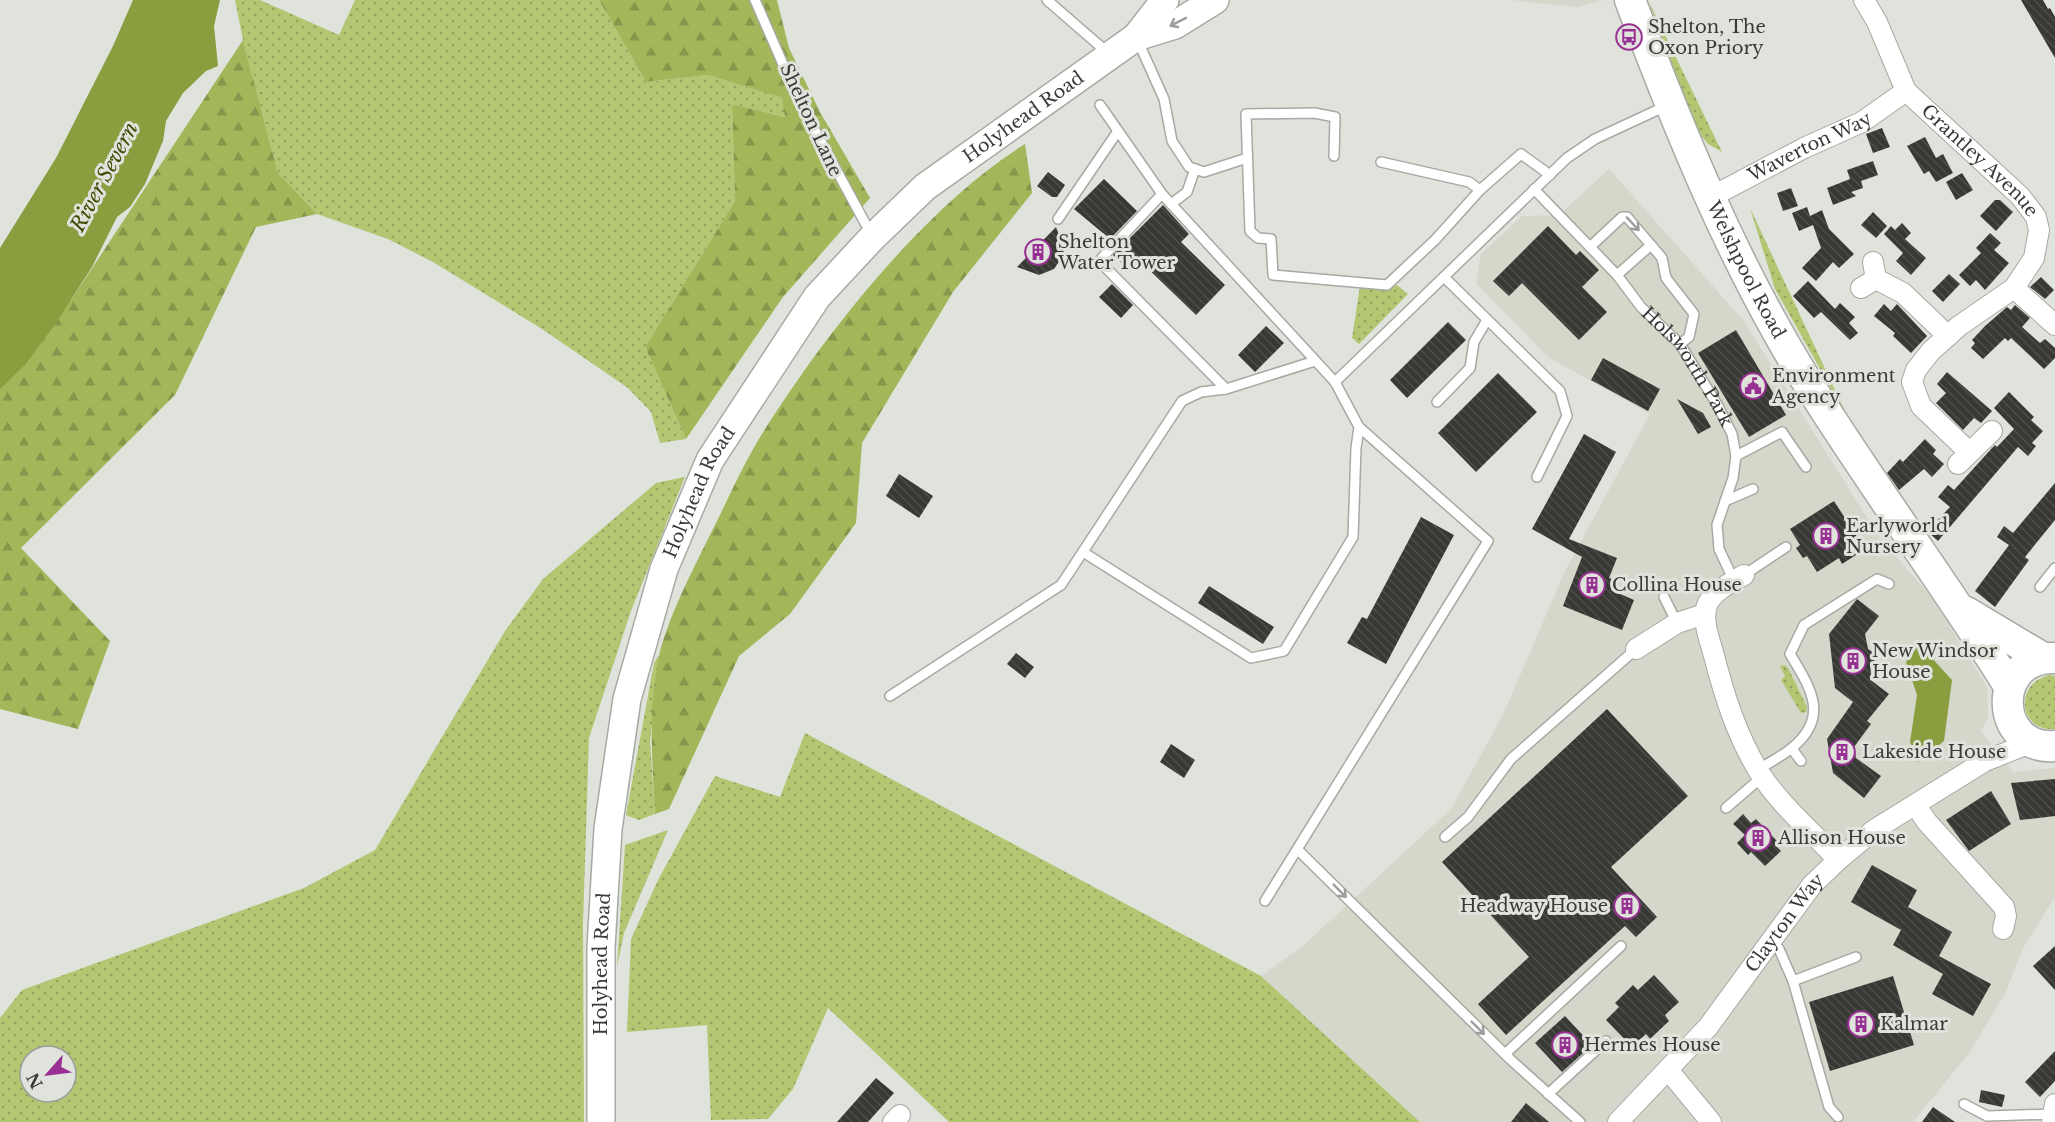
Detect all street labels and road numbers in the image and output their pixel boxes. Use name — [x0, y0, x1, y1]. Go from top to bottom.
street label: Shelton Lane — [775, 60, 847, 180]
street label: Holyhead Road — [959, 67, 1088, 167]
street label: Grantley Avenue — [1917, 100, 2043, 221]
street label: Waverton Way — [1744, 107, 1877, 187]
street label: Welshpool Road — [1702, 197, 1790, 343]
street label: Holsworth Park — [1637, 302, 1738, 430]
street label: Holyhead Road — [659, 423, 740, 562]
street label: Clayton Way — [1741, 868, 1829, 977]
street label: Holyhead Road — [590, 892, 615, 1036]

